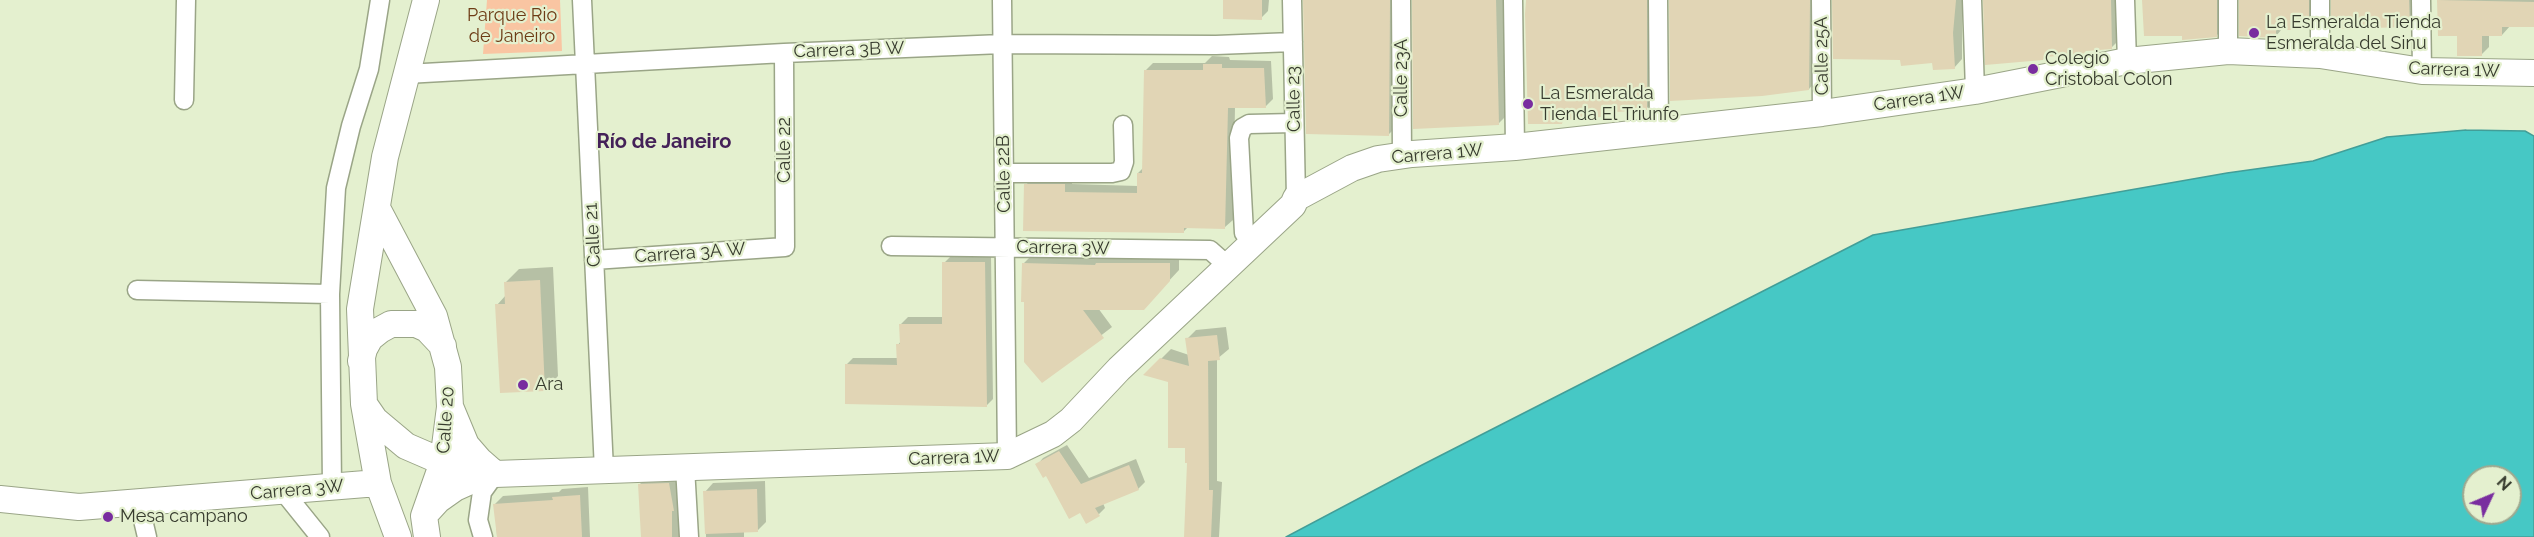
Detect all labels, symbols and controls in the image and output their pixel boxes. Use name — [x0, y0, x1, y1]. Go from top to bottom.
park label: Parque Rio de Janeiro — [467, 5, 557, 48]
place label: La Esmeralda Tienda Esmeralda del Sinu — [2266, 12, 2441, 54]
street label: Calle 25A — [1811, 17, 1833, 95]
marker: La Esmeralda Tienda Esmeralda del Sinu — [2247, 26, 2261, 40]
street label: Carrera 3B W — [793, 37, 905, 63]
street label: Calle 23A — [1391, 39, 1413, 117]
place label: Colegio Cristobal Colon — [2045, 48, 2172, 90]
street label: Carrera 1W — [2408, 58, 2500, 82]
marker: Colegio Cristobal Colon — [2026, 62, 2040, 76]
street label: Calle 23 — [1283, 66, 1305, 132]
street label: Carrera 1W — [1872, 82, 1966, 116]
place label: La Esmeralda Tienda El Triunfo — [1540, 83, 1679, 125]
marker: La Esmeralda Tienda El Triunfo — [1521, 97, 1535, 111]
street label: Calle 22 — [774, 117, 796, 183]
district label: Río de Janeiro — [597, 130, 731, 154]
street label: Calle 22B — [993, 135, 1015, 213]
street label: Carrera 1W — [1391, 139, 1483, 169]
street label: Calle 21 — [581, 202, 605, 268]
street label: Carrera 3W — [1016, 236, 1110, 260]
street label: Carrera 3A W — [634, 238, 746, 268]
place label: Ara — [535, 374, 563, 396]
marker: Ara — [516, 378, 530, 392]
street label: Calle 20 — [433, 386, 459, 454]
street label: Carrera 1W — [908, 446, 1000, 470]
north arrow — [2462, 465, 2522, 525]
text: N — [2493, 473, 2515, 495]
street label: Carrera 3W — [249, 475, 345, 505]
place label: Mesa campano — [120, 506, 248, 528]
marker: Mesa campano — [101, 510, 115, 524]

